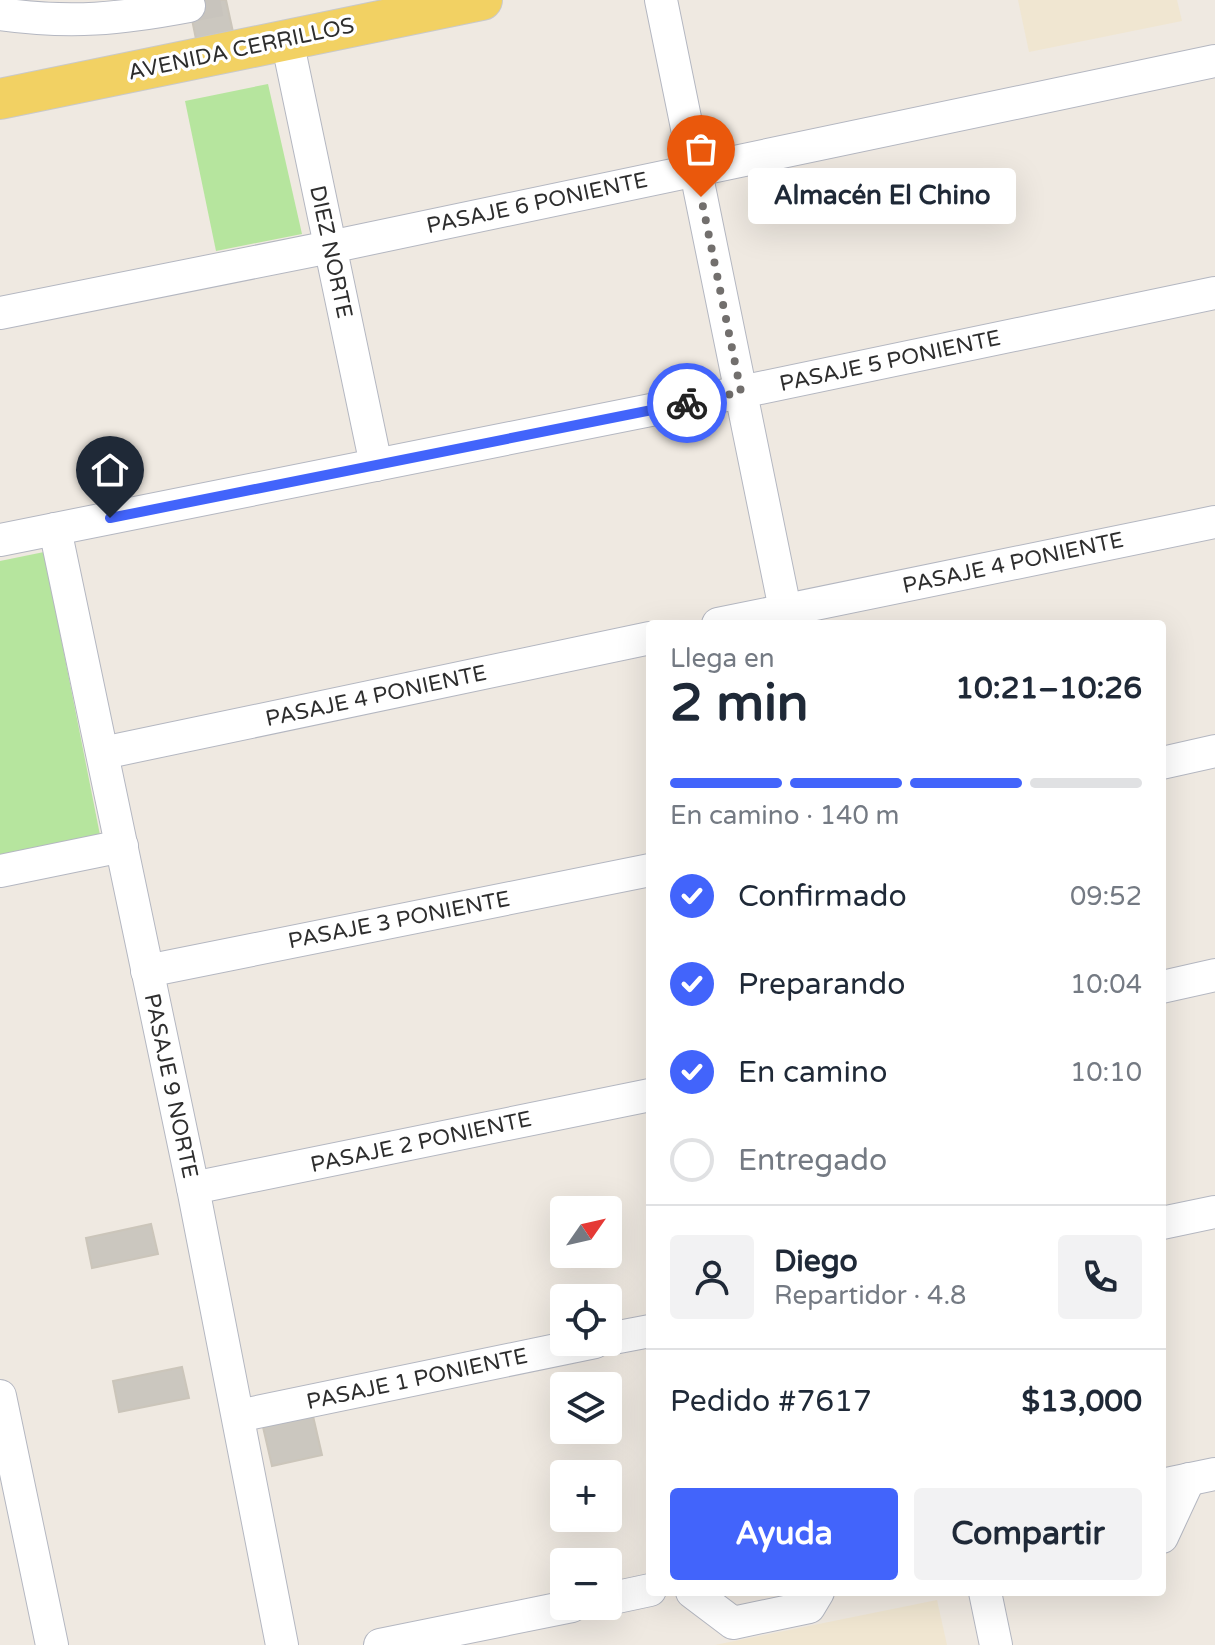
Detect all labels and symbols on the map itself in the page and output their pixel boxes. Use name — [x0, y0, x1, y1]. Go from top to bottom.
street label: AVENIDA CERRILLOS — [125, 12, 357, 86]
pin — [667, 115, 735, 197]
street label: PASAJE 6 PONIENTE — [424, 167, 650, 239]
callout: Almacén El Chino — [749, 169, 1017, 225]
street label: DIEZ NORTE — [304, 183, 358, 321]
street label: PASAJE 5 PONIENTE — [777, 325, 1003, 397]
courier — [647, 363, 727, 443]
pin — [76, 436, 144, 518]
street label: PASAJE 4 PONIENTE — [900, 527, 1126, 599]
street label: PASAJE 4 PONIENTE — [263, 660, 489, 732]
street label: PASAJE 3 PONIENTE — [286, 886, 512, 954]
street label: PASAJE 9 NORTE — [139, 991, 203, 1181]
street label: PASAJE 2 PONIENTE — [308, 1106, 534, 1178]
north arrow — [550, 1196, 622, 1268]
street label: PASAJE 1 PONIENTE — [304, 1343, 530, 1415]

